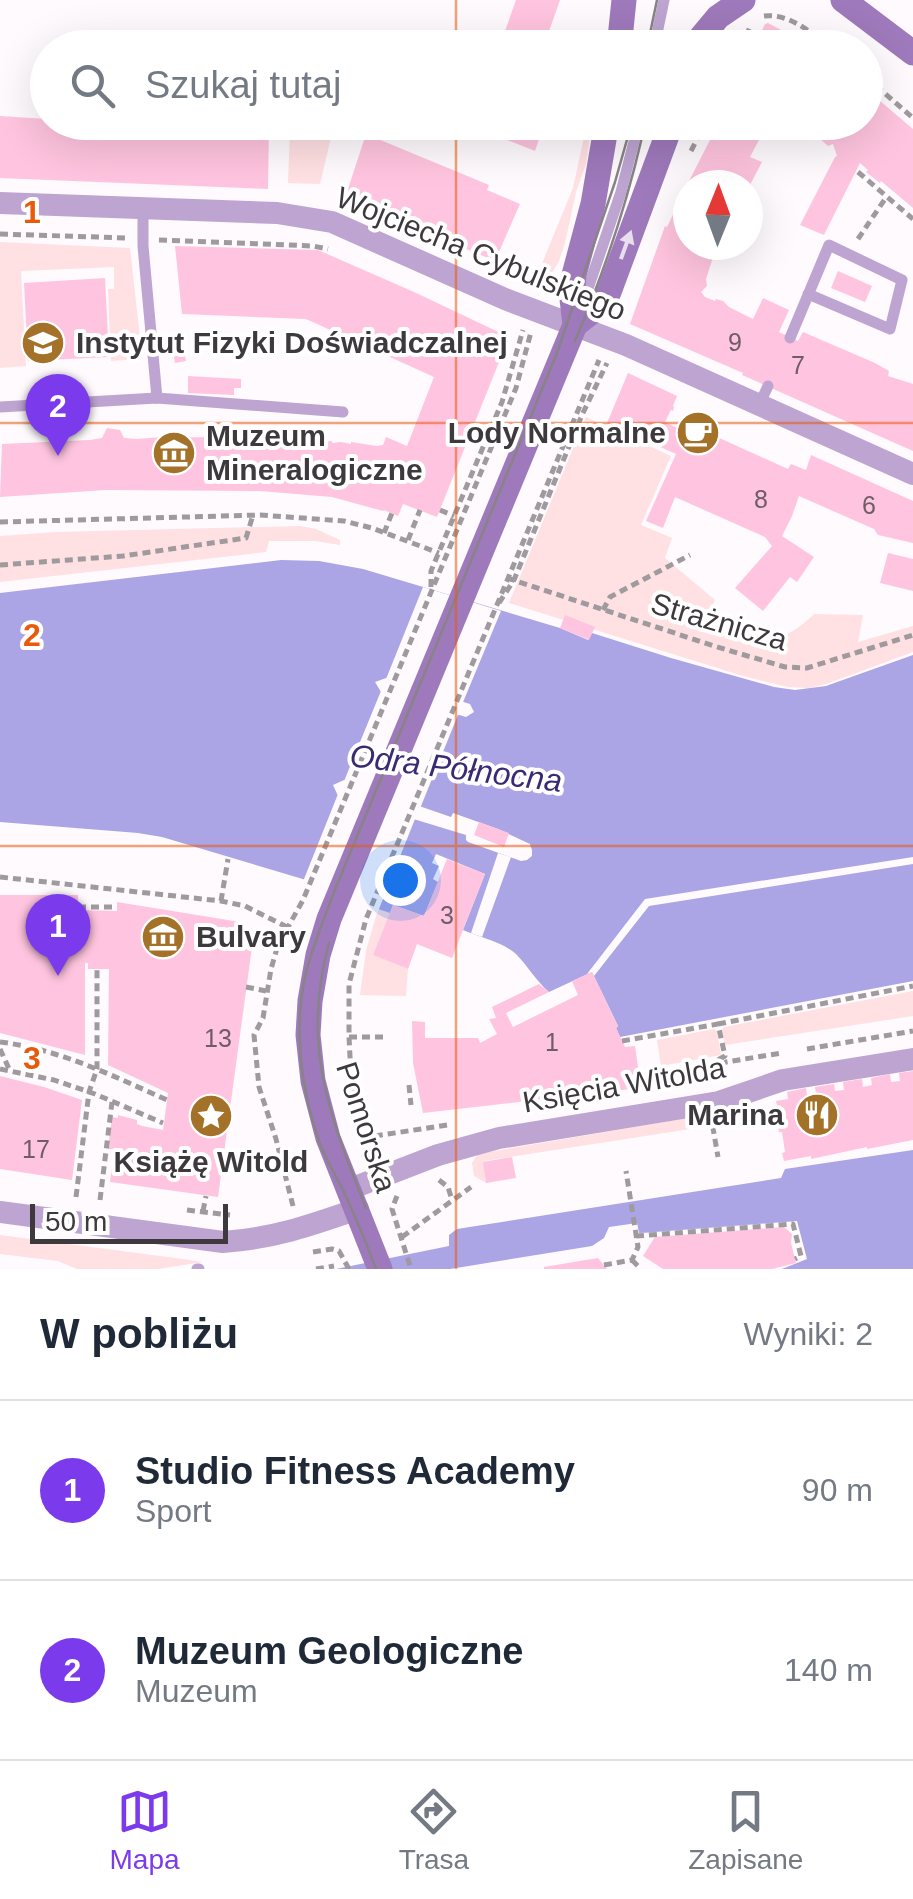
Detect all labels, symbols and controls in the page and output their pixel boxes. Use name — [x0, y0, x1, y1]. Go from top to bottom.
search box — [30, 30, 883, 140]
icon: search — [65, 58, 120, 113]
text: Szukaj tutaj — [145, 64, 341, 106]
north arrow — [673, 170, 763, 260]
street label: Wojciecha Cybulskiego — [331, 180, 631, 327]
text: 1 — [23, 194, 41, 230]
one-way arrow — [619, 230, 634, 260]
school or university icon: Instytut Fizyki Doświadczalnej — [20, 320, 66, 366]
place label: Instytut Fizyki Doświadczalnej — [76, 326, 508, 359]
house number: 9 — [728, 328, 742, 356]
house number: 7 — [791, 351, 805, 379]
pin: 2 — [26, 374, 90, 456]
cafe icon: Lody Normalne — [675, 410, 721, 456]
place label: Lody Normalne — [448, 416, 666, 449]
place label: Muzeum Mineralogiczne — [206, 419, 423, 486]
museum icon: Muzeum Mineralogiczne — [151, 430, 197, 476]
house number: 8 — [754, 485, 768, 513]
house number: 6 — [862, 491, 876, 519]
street label: Strażnicza — [647, 586, 791, 657]
text: 2 — [23, 617, 41, 653]
water label: Odra Północna — [348, 737, 564, 799]
your location — [375, 855, 426, 906]
pin: 1 — [26, 894, 90, 976]
house number: 3 — [440, 901, 454, 929]
museum icon: Bulvary — [140, 914, 186, 960]
place label: Bulvary — [196, 920, 306, 953]
house number: 13 — [204, 1024, 232, 1052]
house number: 1 — [545, 1028, 559, 1056]
text: 3 — [23, 1040, 41, 1076]
street label: Księcia Witolda — [520, 1050, 728, 1119]
street label: Pomorska — [330, 1058, 403, 1196]
restaurant icon: Marina — [794, 1092, 840, 1138]
place icon: Książę Witold — [188, 1093, 234, 1139]
place label: Marina — [687, 1098, 784, 1131]
house number: 17 — [22, 1135, 50, 1163]
place label: Książę Witold — [114, 1145, 308, 1178]
scale bar — [30, 1199, 228, 1244]
text: 50 m — [45, 1206, 107, 1237]
text: W pobliżu — [40, 1310, 238, 1357]
text: Wyniki: 2 — [743, 1316, 873, 1352]
text: Studio Fitness Academy — [135, 1450, 575, 1492]
text: 1 — [64, 1472, 81, 1508]
text: 90 m — [802, 1472, 873, 1508]
text: Sport — [135, 1493, 211, 1529]
text: Muzeum Geologiczne — [135, 1630, 523, 1672]
text: 2 — [64, 1652, 81, 1688]
text: 140 m — [784, 1652, 873, 1688]
text: Muzeum — [135, 1673, 258, 1709]
tab: Mapa — [110, 1784, 180, 1876]
tab: Trasa — [399, 1784, 469, 1876]
tab: Zapisane — [688, 1784, 803, 1876]

